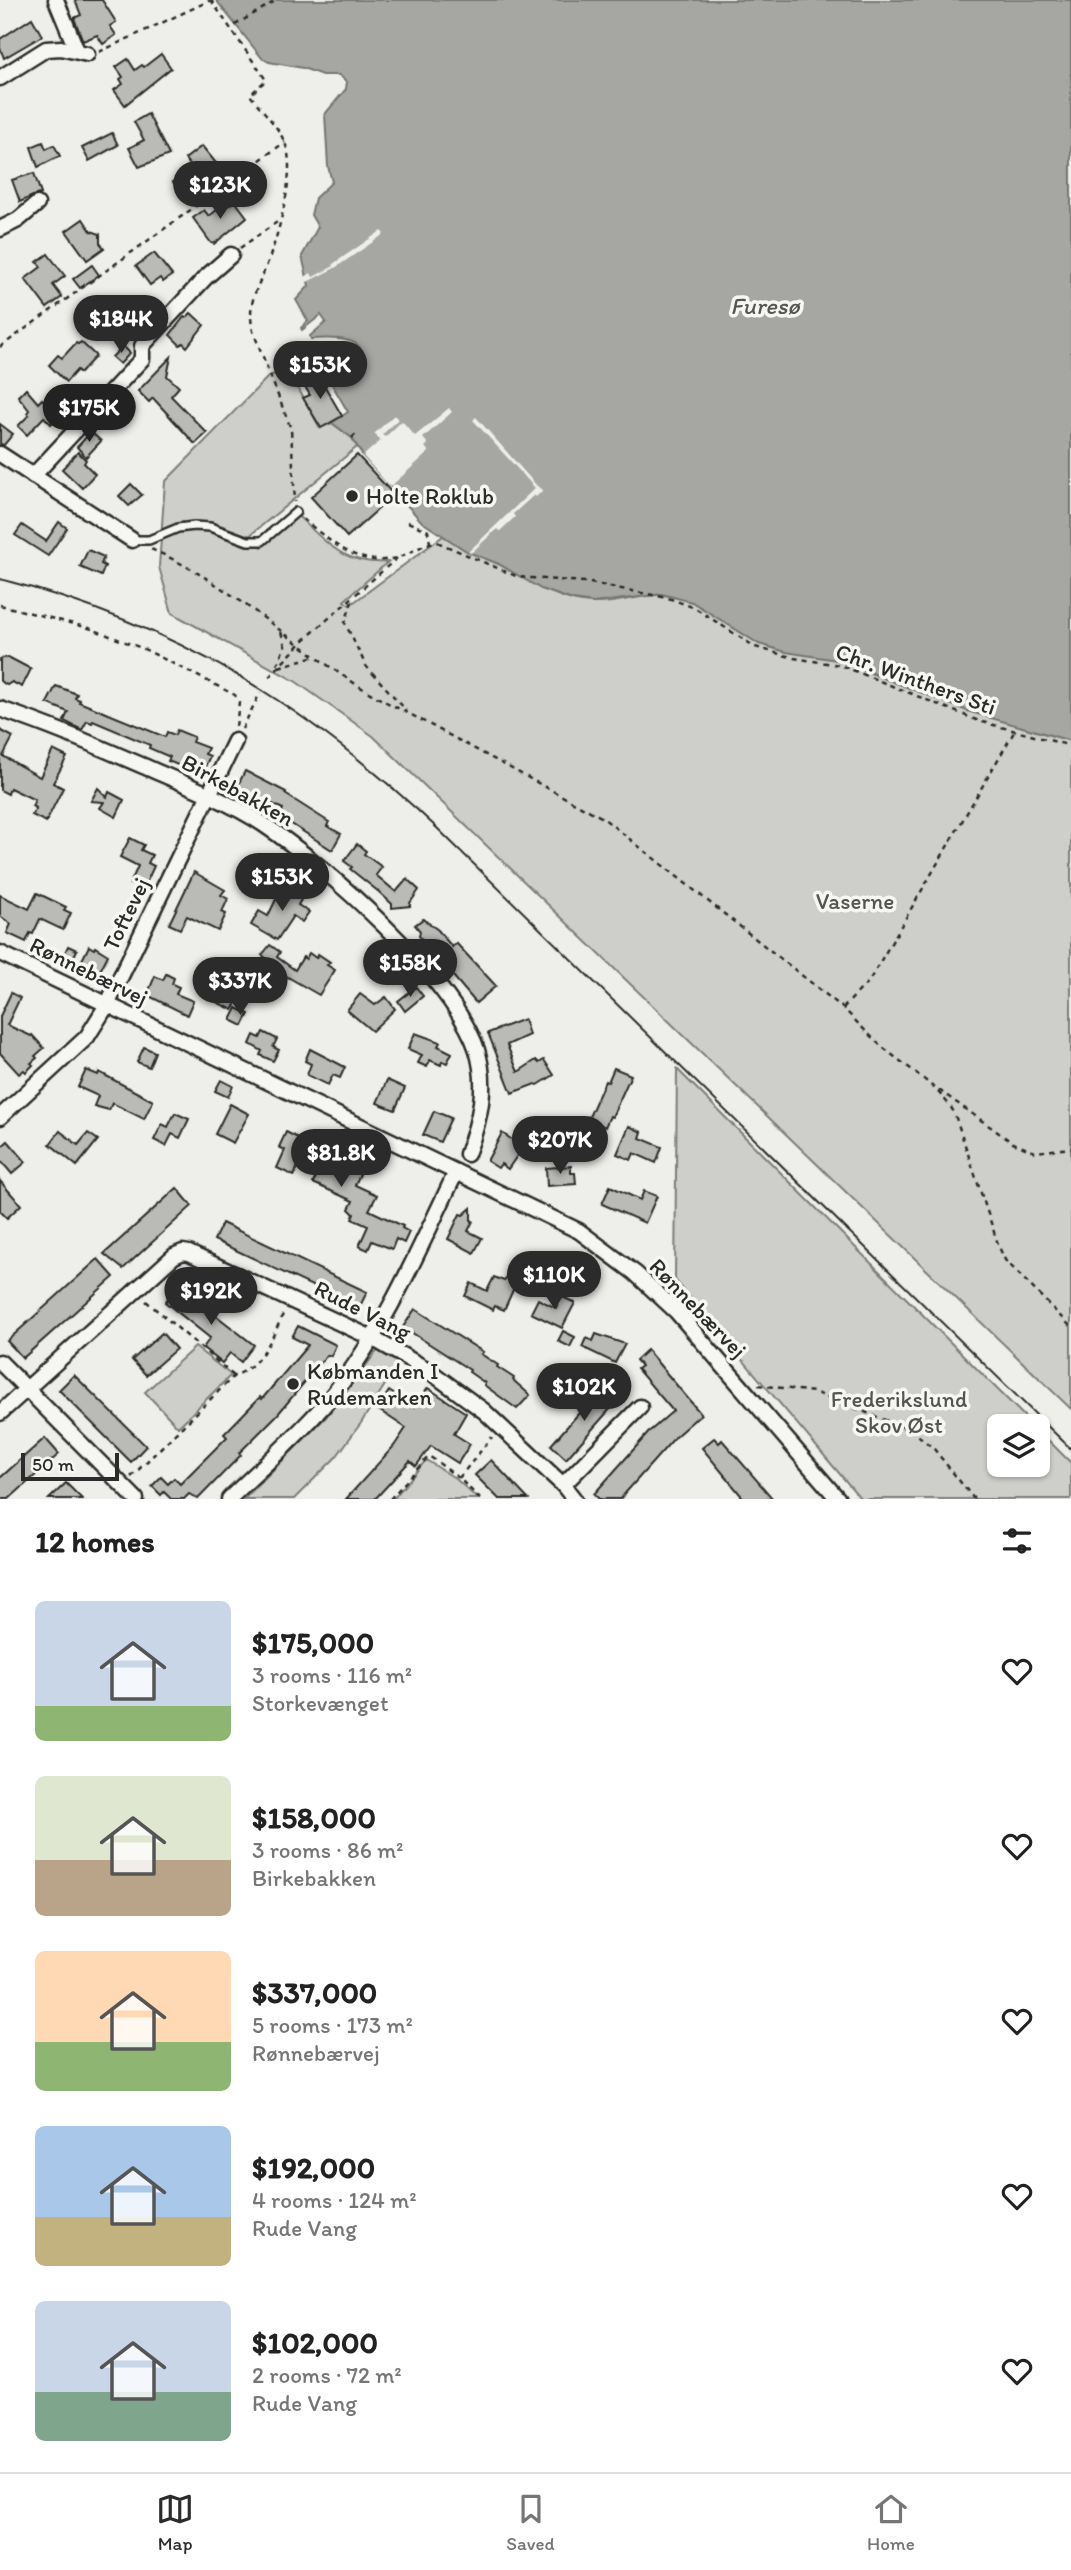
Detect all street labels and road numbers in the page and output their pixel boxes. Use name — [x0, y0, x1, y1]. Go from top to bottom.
street label: Chr. Winthers Sti — [832, 637, 1000, 721]
street label: Birkebakken — [177, 748, 299, 832]
street label: Toftevej — [96, 873, 156, 955]
street label: Rønnebærvej — [25, 930, 153, 1012]
street label: Rønnebærvej — [644, 1252, 752, 1364]
street label: Rude Vang — [310, 1274, 416, 1346]

